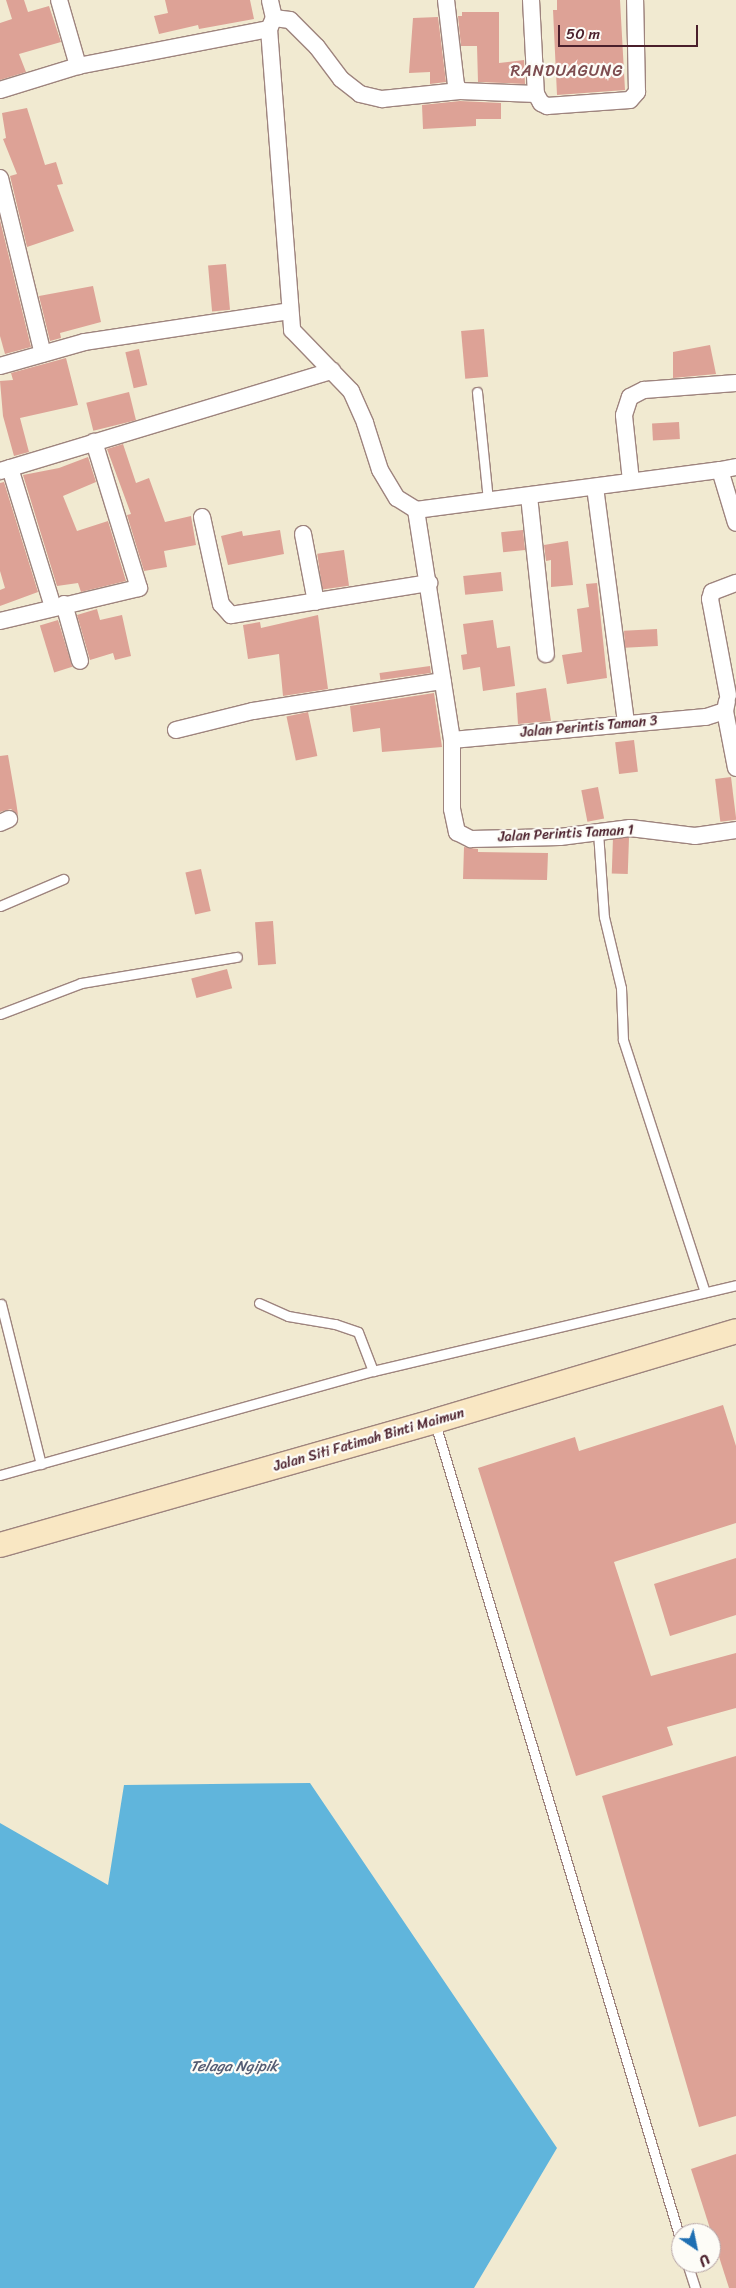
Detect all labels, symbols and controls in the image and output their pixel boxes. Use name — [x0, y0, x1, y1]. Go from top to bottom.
scale bar — [561, 15, 701, 47]
text: 50 m — [566, 21, 600, 47]
district label: RANDUAGUNG — [509, 61, 625, 81]
street label: Jalan Perintis Taman 3 — [519, 713, 659, 741]
street label: Jalan Perintis Taman 1 — [497, 822, 635, 846]
street label: Jalan Siti Fatimah Binti Maimun — [272, 1405, 466, 1475]
water label: Telaga Ngipik — [190, 2058, 278, 2076]
north arrow — [671, 2223, 721, 2273]
text: U — [693, 2247, 715, 2273]

